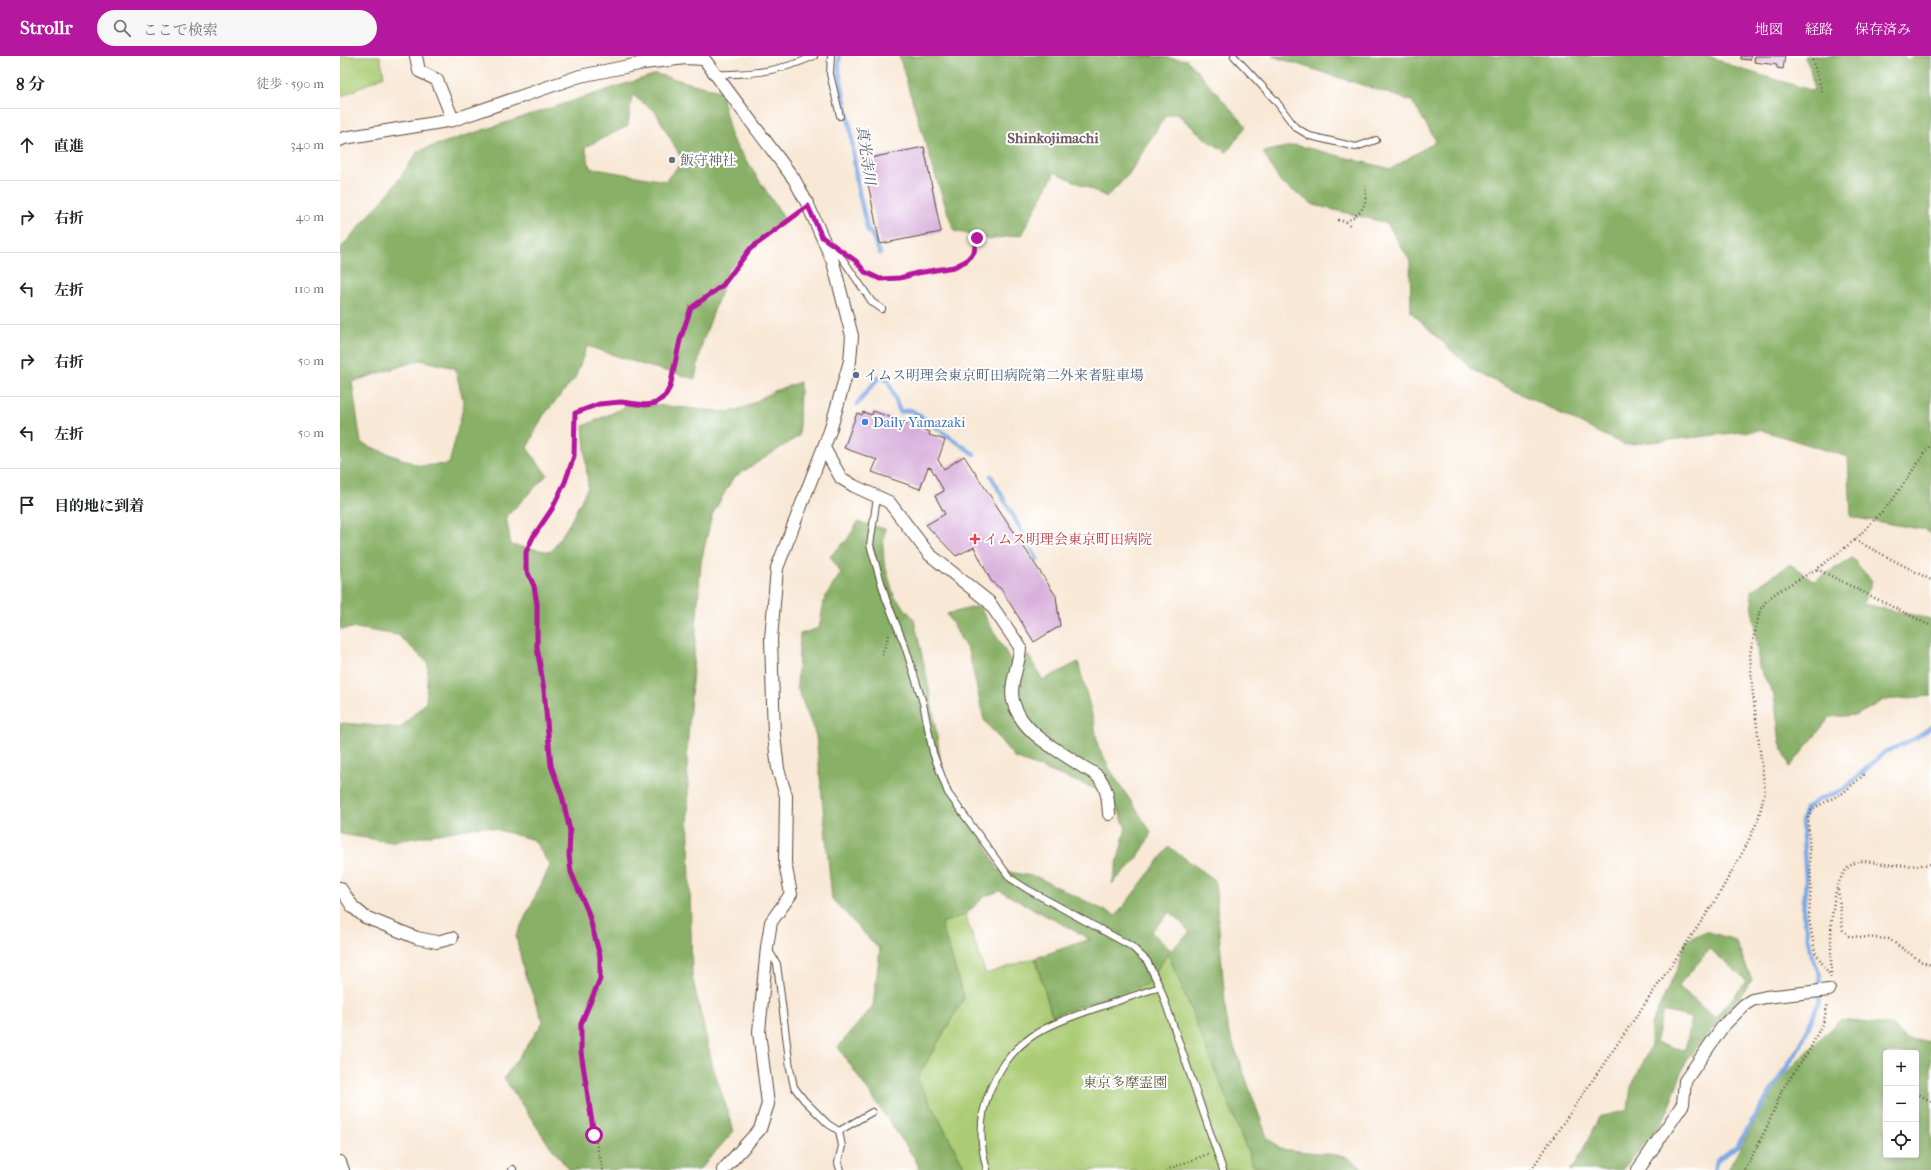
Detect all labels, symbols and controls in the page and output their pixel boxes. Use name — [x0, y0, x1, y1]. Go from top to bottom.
search box — [97, 10, 377, 46]
text: Strollr — [20, 17, 73, 39]
icon: search — [111, 17, 133, 39]
text: ここで検索 — [143, 21, 218, 39]
text: 地図 — [1755, 21, 1783, 38]
text: 経路 — [1805, 21, 1833, 38]
text: 保存済み — [1855, 21, 1911, 38]
text: 8 分 — [16, 74, 45, 94]
text: 徒歩 · 590 m — [257, 76, 324, 91]
water label: 真光寺川 — [853, 124, 879, 188]
district label: Shinkojimachi — [1007, 129, 1099, 147]
icon: ahead — [16, 134, 38, 156]
text: 直進 — [54, 137, 84, 155]
text: 340 m — [290, 137, 324, 152]
place label: 飯守神社 — [680, 152, 736, 169]
marker: 飯守神社 — [667, 155, 677, 165]
icon: right — [16, 206, 38, 228]
text: 右折 — [54, 209, 84, 227]
text: 40 m — [296, 209, 324, 224]
route end — [968, 229, 986, 247]
icon: left — [16, 278, 38, 300]
text: 左折 — [54, 281, 84, 299]
text: 110 m — [294, 281, 324, 296]
icon: right — [16, 350, 38, 372]
text: 右折 — [54, 353, 84, 371]
text: 50 m — [298, 353, 324, 368]
place label: イムス明理会東京町田病院第二外来者駐車場 — [864, 367, 1144, 384]
marker: イムス明理会東京町田病院第二外来者駐車場 — [851, 370, 861, 380]
place label: Daily Yamazaki — [873, 414, 965, 431]
marker: Daily Yamazaki — [860, 417, 870, 427]
icon: left — [16, 422, 38, 444]
text: 左折 — [54, 425, 84, 443]
text: 50 m — [298, 425, 324, 440]
icon: arrive — [16, 494, 38, 516]
text: 目的地に到着 — [54, 497, 144, 515]
place label: イムス明理会東京町田病院 — [984, 531, 1152, 548]
marker: イムス明理会東京町田病院 — [969, 533, 981, 545]
map controls — [1883, 1050, 1919, 1158]
button: + — [1883, 1050, 1919, 1086]
park label: 東京多摩霊園 — [1083, 1074, 1167, 1091]
button: − — [1883, 1086, 1919, 1122]
button: locate — [1883, 1122, 1919, 1158]
route start — [585, 1126, 603, 1144]

